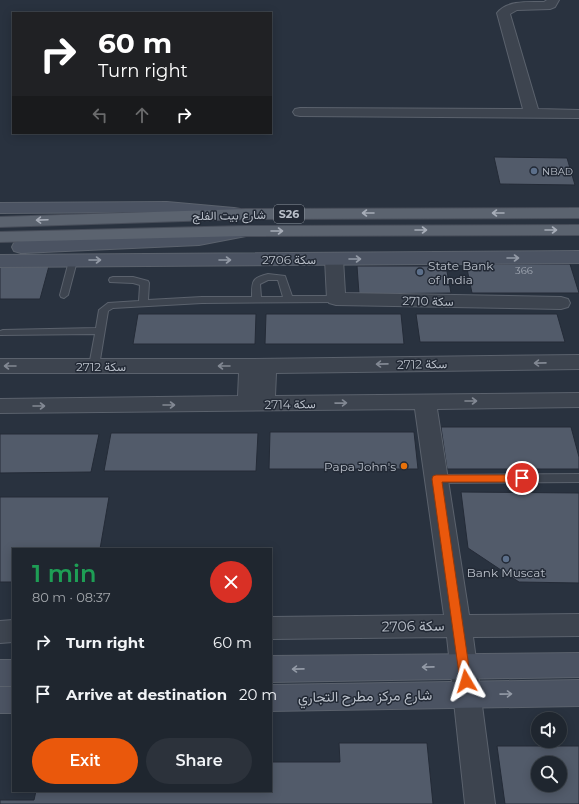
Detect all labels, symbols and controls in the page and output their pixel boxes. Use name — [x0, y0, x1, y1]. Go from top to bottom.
text: 60 m — [98, 26, 172, 60]
icon: right — [32, 28, 84, 80]
text: Turn right — [98, 60, 188, 82]
icon: left — [89, 104, 111, 126]
icon: ahead — [131, 104, 153, 126]
icon: right — [173, 104, 195, 126]
place label: NBAD — [542, 165, 573, 178]
marker: NBAD — [529, 166, 539, 176]
road number: S26 — [274, 205, 304, 223]
street label: شارع بيت الفلج — [192, 207, 266, 225]
one-way arrow — [362, 209, 375, 217]
one-way arrow — [492, 209, 505, 217]
one-way arrow — [36, 216, 49, 224]
one-way arrow — [414, 226, 427, 234]
one-way arrow — [544, 226, 557, 234]
one-way arrow — [270, 227, 283, 235]
street label: سكة 2706 — [262, 252, 316, 267]
one-way arrow — [506, 254, 519, 262]
one-way arrow — [348, 255, 361, 263]
one-way arrow — [218, 256, 231, 264]
one-way arrow — [88, 257, 101, 264]
place label: State Bank of India — [428, 258, 494, 287]
house number: 366 — [515, 264, 533, 277]
marker: State Bank of India — [415, 267, 425, 277]
street label: سكة 2710 — [402, 293, 454, 309]
street label: سكة 2712 — [397, 356, 447, 372]
street label: سكة 2712 — [76, 359, 126, 374]
one-way arrow — [534, 359, 547, 367]
one-way arrow — [376, 360, 389, 368]
one-way arrow — [4, 362, 17, 370]
one-way arrow — [218, 362, 231, 370]
street label: سكة 2714 — [264, 396, 316, 412]
one-way arrow — [464, 397, 477, 405]
one-way arrow — [334, 399, 347, 407]
one-way arrow — [162, 401, 175, 409]
one-way arrow — [32, 402, 45, 410]
place label: Papa John's — [324, 459, 396, 474]
marker: Papa John's — [399, 461, 409, 471]
pin — [505, 461, 539, 495]
icon: arrive — [511, 467, 533, 489]
marker: Bank Muscat — [501, 554, 511, 564]
text: 1 min — [32, 559, 96, 588]
button: close — [210, 561, 252, 603]
place label: Bank Muscat — [467, 565, 545, 580]
text: 80 m · 08:37 — [32, 589, 111, 605]
street label: سكة 2706 — [381, 616, 445, 636]
icon: right — [32, 631, 54, 653]
text: Turn right — [66, 633, 145, 652]
text: 60 m — [213, 633, 252, 652]
position arrow — [445, 660, 487, 702]
one-way arrow — [422, 663, 435, 671]
one-way arrow — [292, 665, 305, 673]
icon: arrive — [32, 683, 54, 705]
text: Arrive at destination — [66, 685, 227, 704]
text: 20 m — [239, 685, 277, 704]
street label: شارع مركز مطرح التجاري — [298, 686, 432, 709]
one-way arrow — [499, 690, 512, 698]
map controls — [531, 712, 567, 792]
button: sound — [531, 712, 567, 748]
button: Exit — [32, 738, 138, 784]
button: Share — [146, 738, 252, 784]
button: search — [531, 756, 567, 792]

